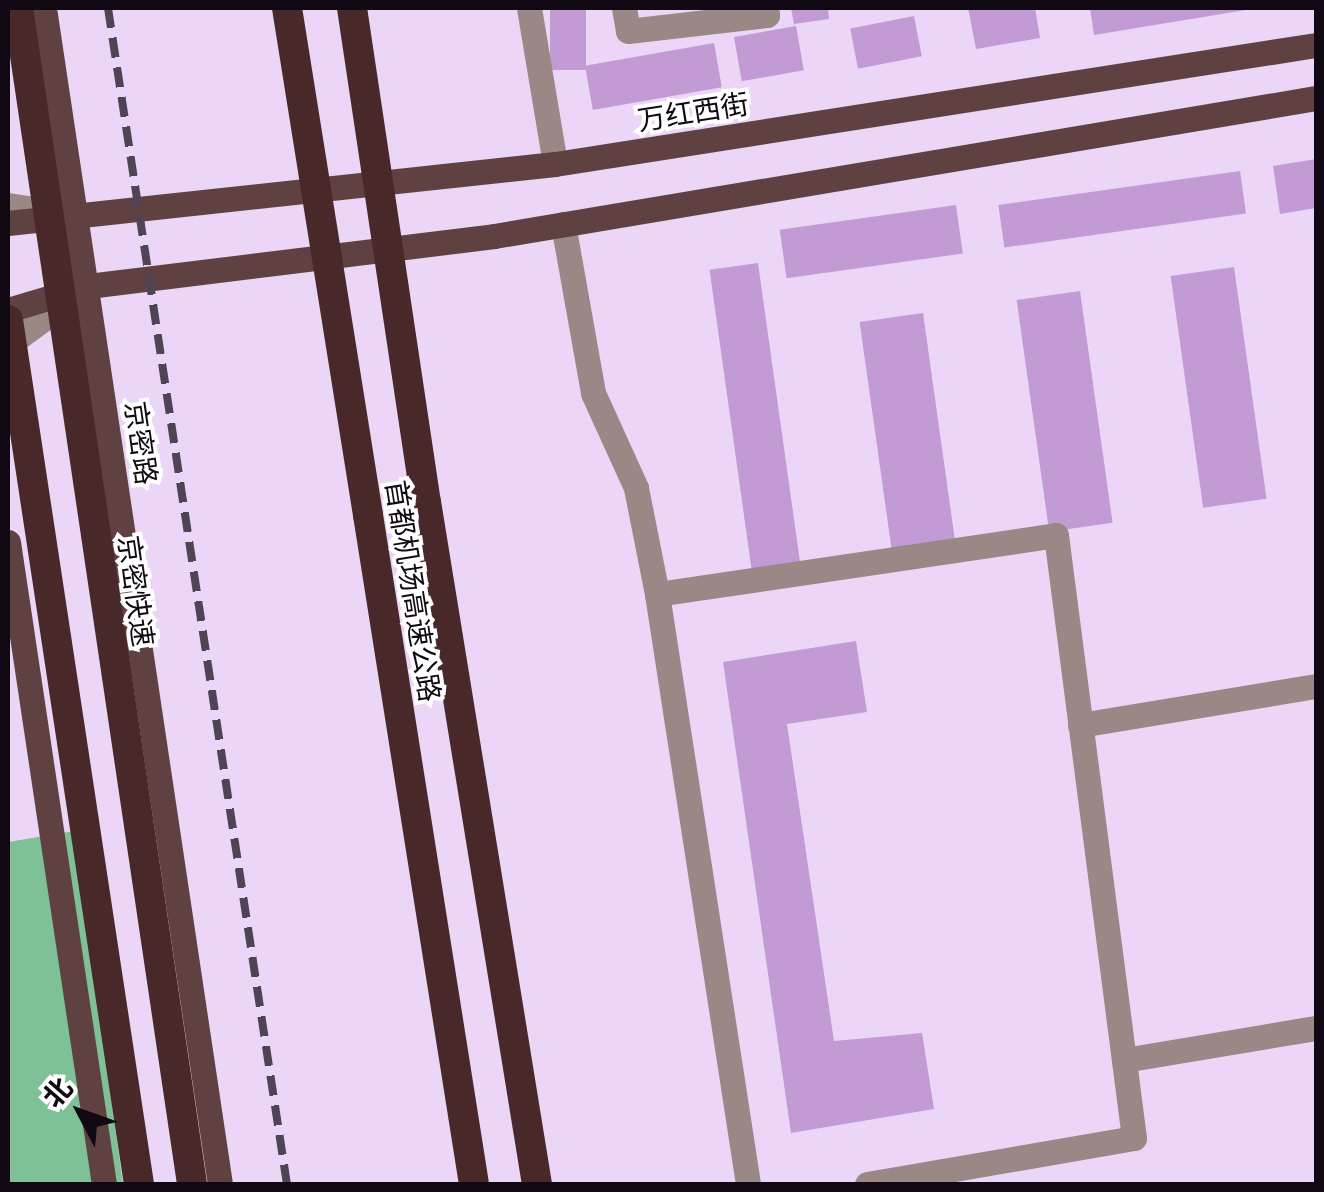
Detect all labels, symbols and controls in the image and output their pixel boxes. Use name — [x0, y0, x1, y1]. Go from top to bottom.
street label: 万红西街 — [635, 87, 751, 137]
street label: 京密路 — [119, 399, 163, 487]
street label: 首都机场高速公路 — [379, 478, 447, 704]
street label: 京密快速 — [112, 533, 160, 649]
north arrow — [30, 1062, 130, 1162]
text: 北 — [35, 1071, 79, 1114]

